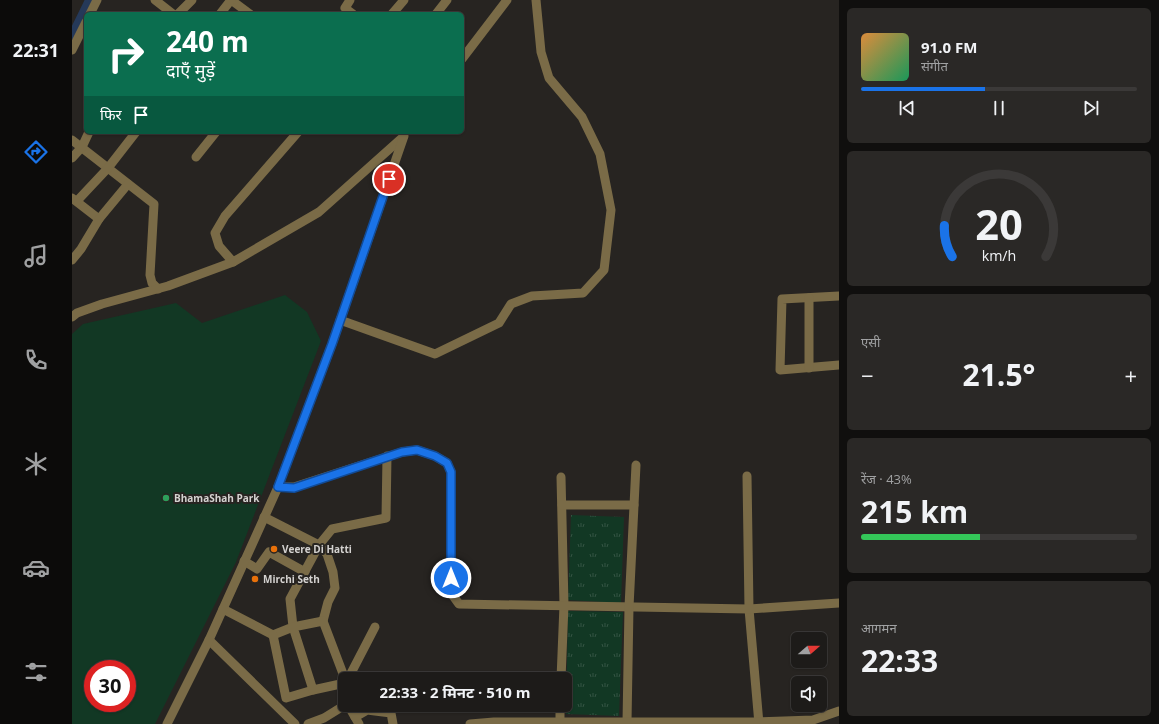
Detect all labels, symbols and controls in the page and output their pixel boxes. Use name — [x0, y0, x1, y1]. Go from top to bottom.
text: 240 m — [166, 22, 249, 60]
icon: right — [100, 28, 152, 80]
text: 91.0 FM — [921, 37, 977, 57]
text: 22:31 — [13, 38, 59, 62]
text: संगीत — [921, 57, 948, 75]
text: दाएँ मुड़ें — [166, 58, 215, 82]
icon: previous — [896, 97, 918, 119]
icon: pause — [988, 97, 1010, 119]
icon: next — [1080, 97, 1102, 119]
text: फिर — [100, 104, 122, 124]
icon: arrive — [130, 104, 152, 126]
icon: directions — [22, 138, 50, 166]
pin — [372, 162, 406, 196]
icon: arrive — [378, 168, 400, 190]
text: 20 — [975, 196, 1023, 252]
icon: music — [22, 242, 50, 270]
text: km/h — [982, 245, 1016, 264]
text: एसी — [861, 333, 880, 351]
icon: phone — [22, 346, 50, 374]
text: 21.5° — [963, 354, 1035, 395]
text: − — [861, 360, 874, 390]
text: + — [1124, 360, 1137, 390]
icon: climate — [22, 450, 50, 478]
text: रेंज · 43% — [861, 470, 912, 488]
place label: BhamaShah Park — [174, 491, 260, 505]
text: 215 km — [861, 491, 968, 532]
marker: BhamaShah Park — [161, 493, 171, 503]
place label: Veere Di Hatti — [282, 542, 352, 556]
marker: Veere Di Hatti — [269, 544, 279, 554]
icon: car — [22, 554, 50, 582]
position arrow — [430, 557, 472, 599]
place label: Mirchi Seth — [263, 572, 320, 586]
marker: Mirchi Seth — [250, 574, 260, 584]
text: आगमन — [861, 619, 897, 637]
north arrow — [791, 632, 827, 668]
map controls — [791, 632, 827, 712]
text: 22:33 — [861, 640, 938, 681]
icon: filters — [22, 658, 50, 686]
speed limit sign: 30 — [84, 660, 136, 712]
button: sound — [791, 676, 827, 712]
text: 22:33 · 2 मिनट · 510 m — [379, 682, 531, 702]

